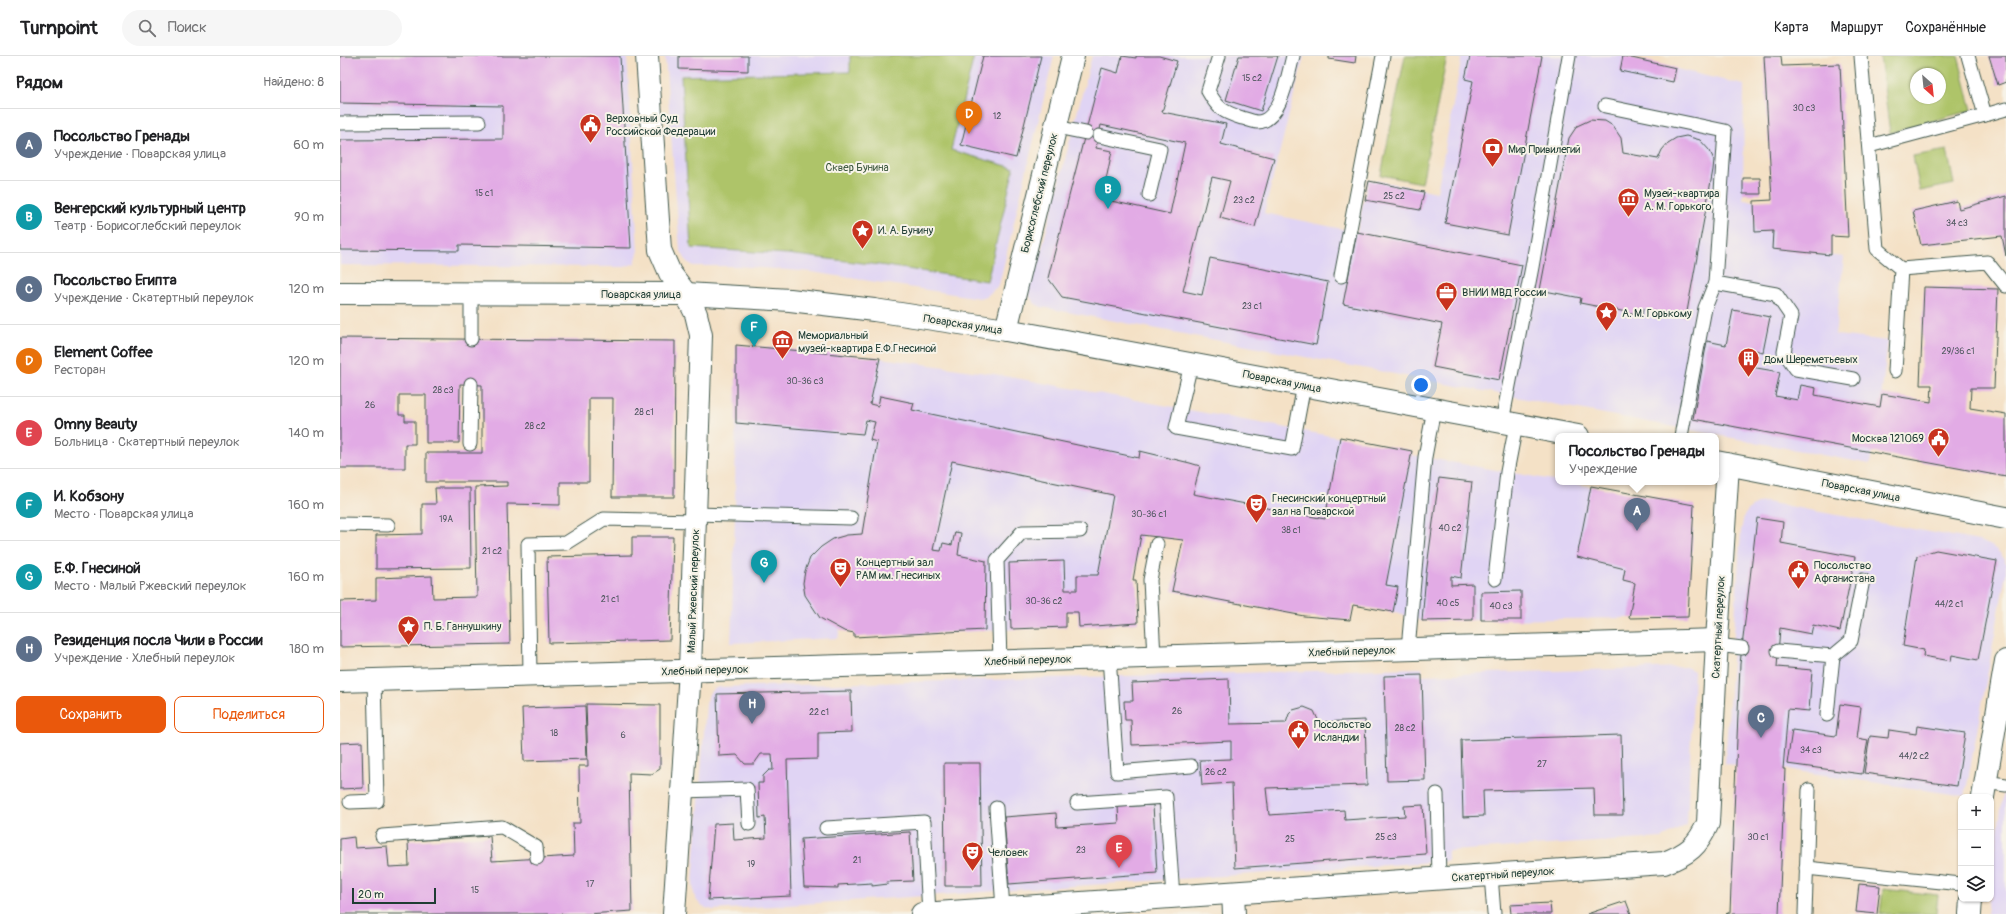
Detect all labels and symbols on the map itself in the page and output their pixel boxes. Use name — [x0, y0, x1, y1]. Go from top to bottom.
north arrow — [1910, 68, 1946, 104]
house number: 15 с2 — [1242, 73, 1262, 84]
pin: D — [956, 101, 982, 134]
house number: 30 с3 — [1793, 103, 1815, 114]
public building icon: Верховный Суд Российской Федерации — [578, 111, 604, 144]
house number: 12 — [993, 111, 1001, 122]
place label: Верховный Суд Российской Федерации — [606, 112, 715, 138]
street label: Борисоглебский переулок — [1018, 132, 1061, 254]
bank icon: Мир Привилегий — [1480, 136, 1506, 169]
place label: Мир Привилегий — [1508, 143, 1581, 156]
park label: Сквер Бунина — [825, 161, 889, 174]
pin: B — [1095, 176, 1121, 209]
museum icon: Музей-квартира А. М. Горького — [1616, 186, 1642, 219]
place label: Музей-квартира А. М. Горького — [1644, 187, 1719, 213]
house number: 15 с1 — [475, 188, 493, 199]
house number: 25 с2 — [1383, 191, 1405, 202]
house number: 23 с2 — [1233, 195, 1255, 206]
place icon: И. А. Бунину — [850, 217, 876, 250]
house number: 34 с3 — [1946, 218, 1968, 229]
place label: И. А. Бунину — [878, 224, 934, 237]
office icon: ВНИИ МВД России — [1434, 279, 1460, 312]
place label: ВНИИ МВД России — [1462, 286, 1546, 299]
street label: Поварская улица — [601, 288, 681, 301]
place icon: А. М. Горькому — [1593, 300, 1619, 333]
house number: 23 с1 — [1242, 301, 1262, 312]
place label: А. М. Горькому — [1622, 307, 1692, 320]
street label: Поварская улица — [923, 312, 1003, 337]
pin: F — [741, 314, 767, 347]
museum icon: Мемориальный музей-квартира Е.Ф.Гнесиной — [769, 328, 795, 361]
place label: Мемориальный музей-квартира Е.Ф.Гнесиной — [798, 329, 936, 355]
building icon: Дом Шереметьевых — [1736, 346, 1762, 379]
house number: 29/36 с1 — [1941, 346, 1975, 357]
place label: Дом Шереметьевых — [1763, 353, 1858, 366]
street label: Поварская улица — [1242, 368, 1322, 395]
your location — [1411, 375, 1431, 395]
house number: 30-36 с3 — [787, 376, 823, 387]
house number: 28 с3 — [432, 385, 454, 396]
house number: 26 — [365, 400, 375, 411]
house number: 28 с1 — [634, 407, 654, 418]
house number: 28 с2 — [524, 421, 546, 432]
public building icon: Москва 121069 — [1926, 425, 1952, 458]
place label: Москва 121069 — [1852, 432, 1924, 445]
street label: Поварская улица — [1821, 477, 1901, 504]
theatre icon: Гнесинский концертный зал на Поварской — [1244, 491, 1270, 524]
place label: Гнесинский концертный зал на Поварской — [1272, 492, 1386, 518]
pin: A — [1624, 498, 1650, 531]
house number: 30-36 с1 — [1131, 509, 1167, 520]
house number: 19А — [439, 514, 453, 525]
house number: 40 с2 — [1439, 523, 1461, 534]
house number: 38 с1 — [1281, 525, 1301, 536]
street label: Малый Ржевский переулок — [685, 528, 702, 653]
house number: 21 с2 — [482, 546, 502, 557]
pin: G — [751, 550, 777, 583]
theatre icon: Концертный зал РАМ им. Гнесиных — [828, 555, 854, 588]
place label: Концертный зал РАМ им. Гнесиных — [856, 556, 941, 582]
public building icon: Посольство Афганистана — [1785, 558, 1811, 591]
place label: Посольство Афганистана — [1814, 559, 1875, 585]
street label: Скатертный переулок — [1709, 575, 1728, 679]
house number: 21 с1 — [601, 594, 619, 605]
house number: 30-36 с2 — [1026, 596, 1062, 607]
house number: 40 с5 — [1437, 598, 1460, 609]
house number: 44/2 с1 — [1935, 599, 1963, 610]
house number: 40 с3 — [1490, 601, 1512, 612]
place icon: П. Б. Ганнушкину — [396, 613, 422, 646]
place label: П. Б. Ганнушкину — [424, 620, 502, 633]
street label: Хлебный переулок — [1308, 643, 1396, 660]
street label: Хлебный переулок — [984, 652, 1072, 669]
street label: Хлебный переулок — [661, 662, 749, 679]
pin: H — [739, 691, 765, 724]
pin: C — [1748, 705, 1774, 738]
house number: 26 — [1172, 706, 1182, 717]
house number: 22 с1 — [809, 707, 829, 718]
public building icon: Посольство Исландии — [1285, 717, 1311, 750]
place label: Посольство Исландии — [1314, 718, 1371, 744]
house number: 28 с2 — [1394, 723, 1416, 734]
house number: 18 — [550, 728, 558, 739]
house number: 6 — [620, 730, 626, 741]
house number: 34 с3 — [1800, 745, 1822, 756]
house number: 44/2 с2 — [1899, 751, 1929, 762]
house number: 27 — [1537, 759, 1547, 770]
house number: 26 с2 — [1205, 767, 1227, 778]
house number: 25 с3 — [1375, 832, 1397, 843]
house number: 30 с1 — [1747, 832, 1769, 843]
house number: 25 — [1285, 834, 1295, 845]
pin: E — [1106, 835, 1132, 868]
theatre icon: Человек — [960, 839, 986, 872]
house number: 23 — [1076, 845, 1086, 856]
place label: Человек — [988, 846, 1029, 859]
house number: 21 — [853, 855, 861, 866]
house number: 19 — [747, 859, 755, 870]
street label: Скатертный переулок — [1451, 864, 1555, 885]
house number: 17 — [586, 879, 594, 890]
house number: 15 — [471, 885, 479, 896]
scale bar — [352, 886, 436, 905]

